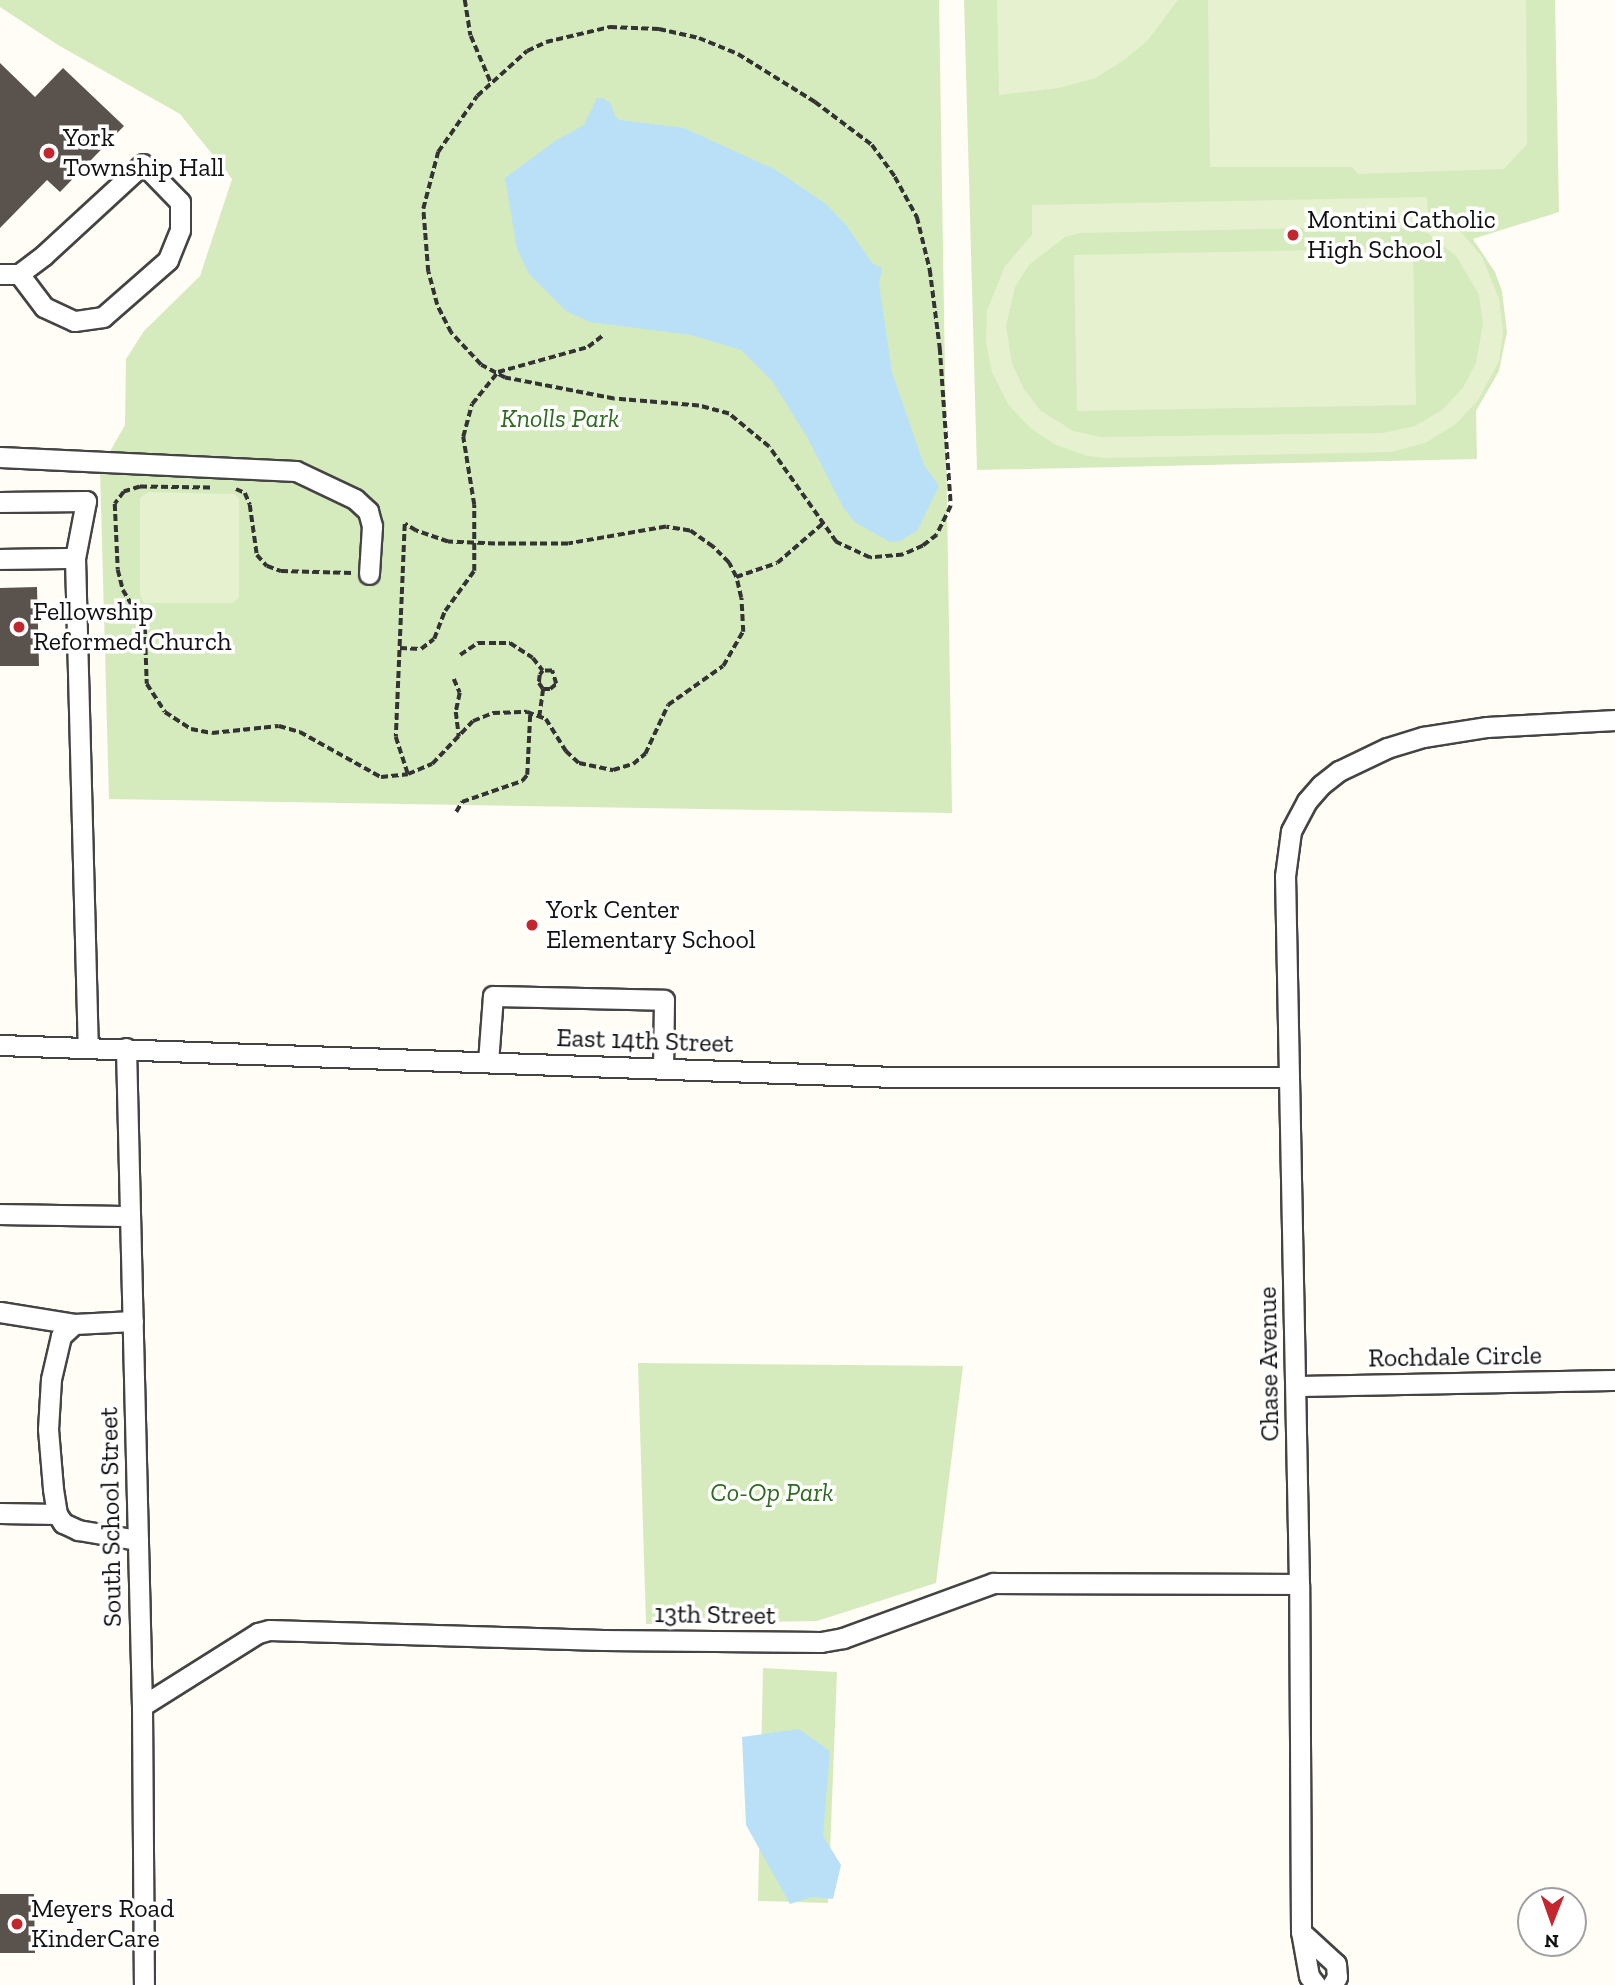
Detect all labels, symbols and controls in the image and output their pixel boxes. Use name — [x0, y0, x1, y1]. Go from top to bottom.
place label: York Township Hall — [63, 122, 225, 184]
marker: York Township Hall — [41, 145, 57, 161]
place label: Montini Catholic High School — [1307, 204, 1496, 266]
marker: Montini Catholic High School — [1285, 227, 1301, 243]
park label: Knolls Park — [501, 403, 619, 435]
place label: Fellowship Reformed Church — [33, 596, 232, 658]
marker: Fellowship Reformed Church — [11, 619, 27, 635]
place label: York Center Elementary School — [546, 894, 756, 956]
marker: York Center Elementary School — [524, 917, 540, 933]
street label: East 14th Street — [556, 1022, 734, 1060]
street label: Chase Avenue — [1252, 1286, 1286, 1442]
street label: Rochdale Circle — [1368, 1340, 1542, 1374]
street label: South School Street — [93, 1407, 129, 1627]
park label: Co-Op Park — [710, 1477, 834, 1509]
street label: 13th Street — [654, 1598, 776, 1632]
north arrow — [1517, 1887, 1587, 1957]
place label: Meyers Road KinderCare — [31, 1893, 174, 1954]
marker: Meyers Road KinderCare — [9, 1916, 25, 1932]
text: N — [1544, 1930, 1559, 1953]

